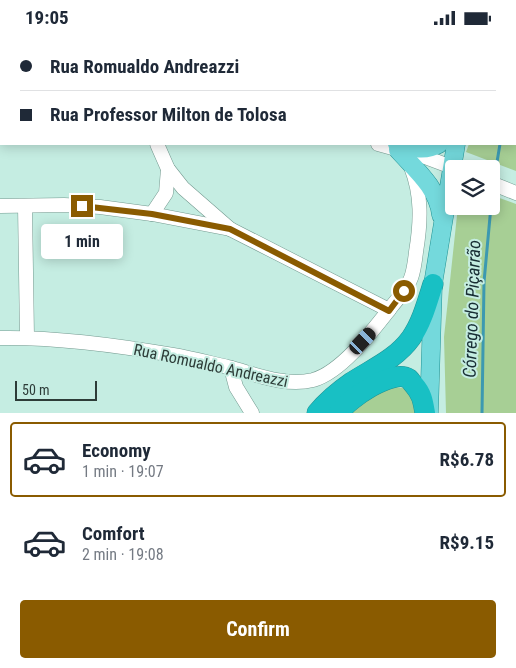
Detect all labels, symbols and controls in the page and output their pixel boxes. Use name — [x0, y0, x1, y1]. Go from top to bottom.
text: 19:05 — [25, 6, 69, 29]
text: Rua Romualdo Andreazzi — [50, 55, 239, 78]
text: Rua Professor Milton de Tolosa — [50, 103, 287, 126]
map controls — [445, 160, 500, 215]
button: layers — [445, 160, 500, 215]
route end — [71, 195, 93, 217]
callout: 1 min — [41, 223, 123, 259]
text: 1 min — [64, 232, 100, 251]
water label: Córrego do Piçarrão — [459, 240, 484, 378]
route start — [393, 280, 415, 302]
car — [347, 325, 378, 357]
street label: Rua Romualdo Andreazzi — [132, 340, 290, 391]
scale bar — [15, 378, 98, 401]
text: 50 m — [22, 382, 50, 398]
icon: car — [22, 437, 67, 482]
text: Economy — [82, 439, 151, 462]
text: R$6.78 — [440, 448, 494, 471]
text: 1 min · 19:07 — [82, 462, 164, 481]
icon: car — [22, 520, 67, 565]
text: Comfort — [82, 522, 145, 545]
text: R$9.15 — [440, 531, 494, 554]
text: 2 min · 19:08 — [82, 545, 164, 564]
button: Confirm — [20, 600, 496, 658]

